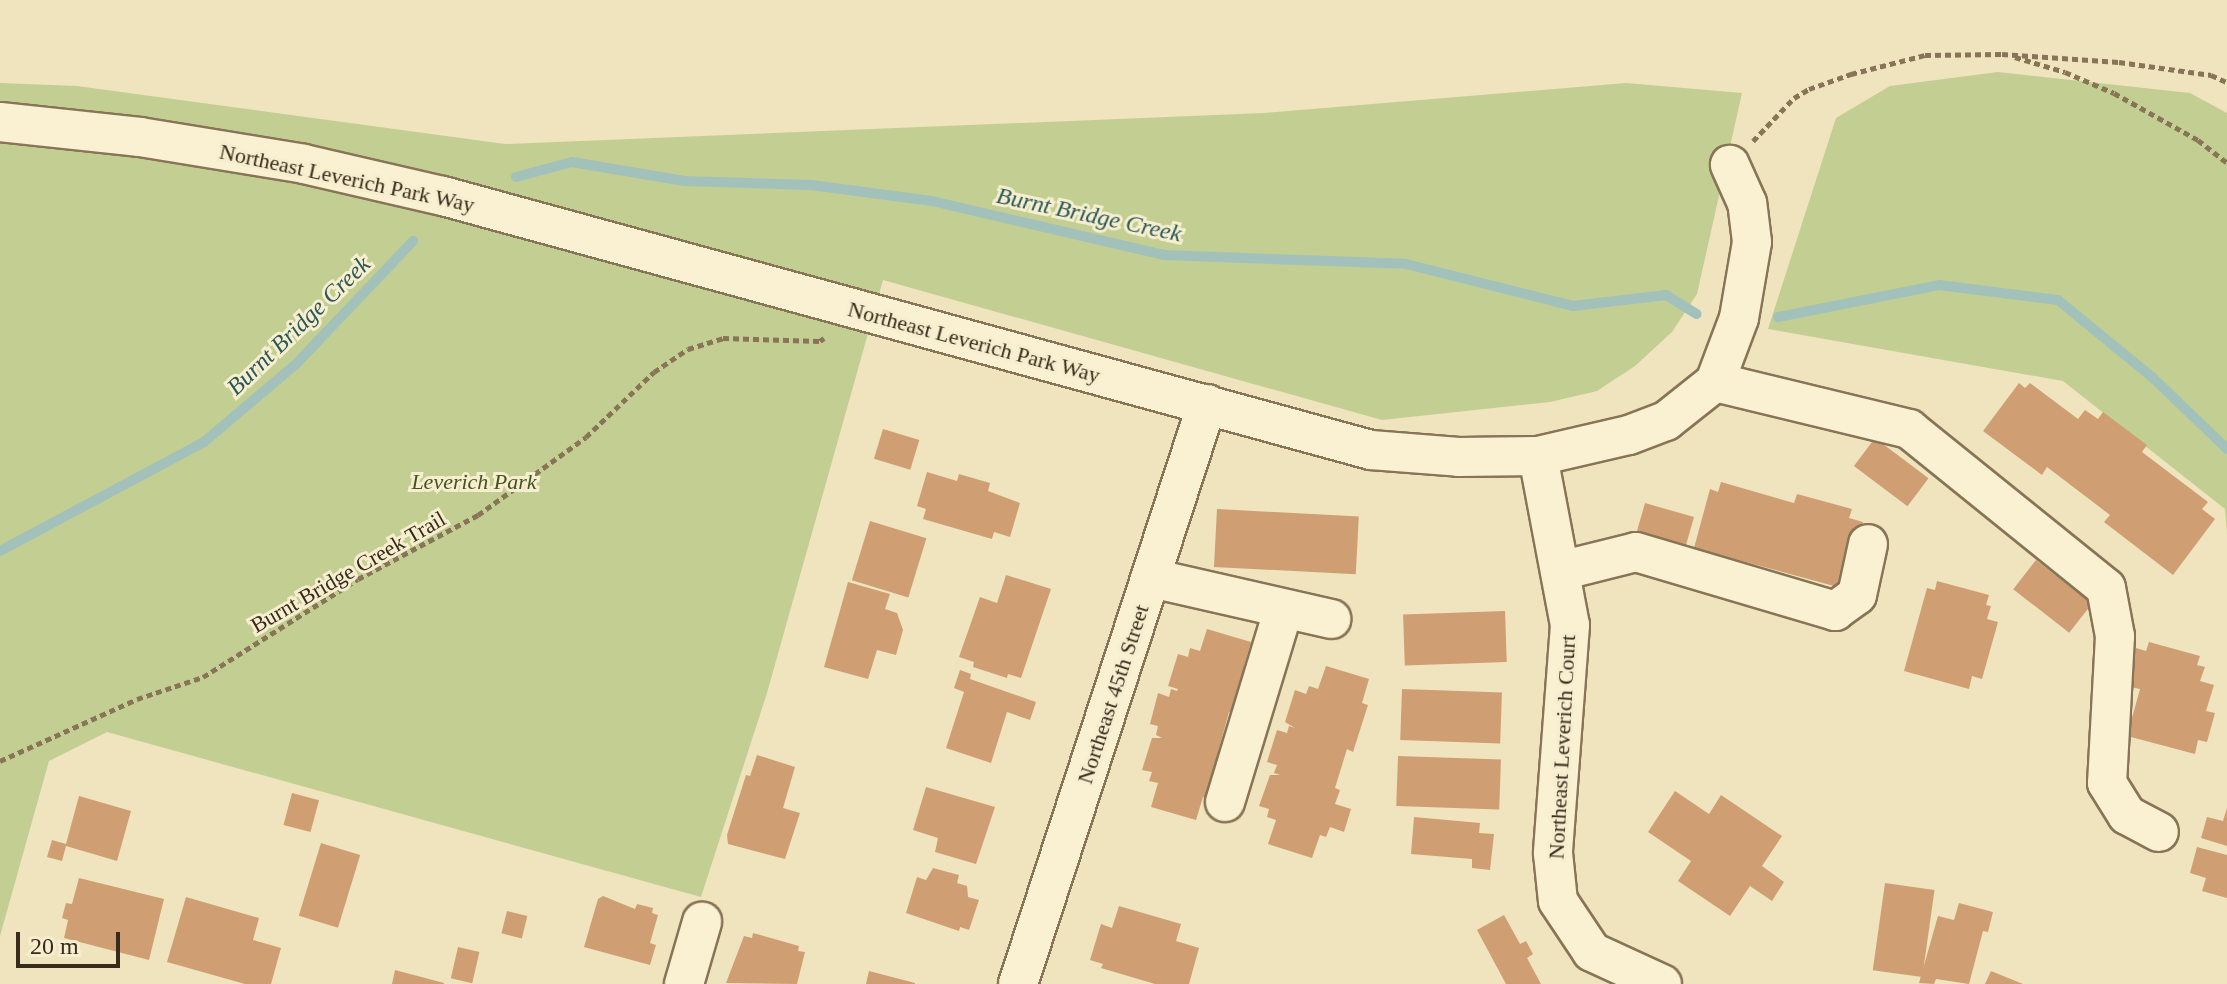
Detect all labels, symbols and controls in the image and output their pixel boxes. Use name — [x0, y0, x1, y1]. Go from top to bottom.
street label: Northeast Leverich Park Way — [217, 138, 477, 218]
water label: Burnt Bridge Creek — [994, 181, 1184, 249]
water label: Burnt Bridge Creek — [221, 250, 377, 402]
street label: Northeast Leverich Park Way — [845, 296, 1103, 388]
park label: Leverich Park — [411, 469, 537, 495]
street label: Burnt Bridge Creek Trail — [246, 505, 450, 639]
street label: Northeast 45th Street — [1072, 601, 1154, 787]
street label: Northeast Leverich Court — [1543, 634, 1581, 860]
scale bar — [20, 916, 124, 966]
text: 20 m — [30, 933, 79, 959]

